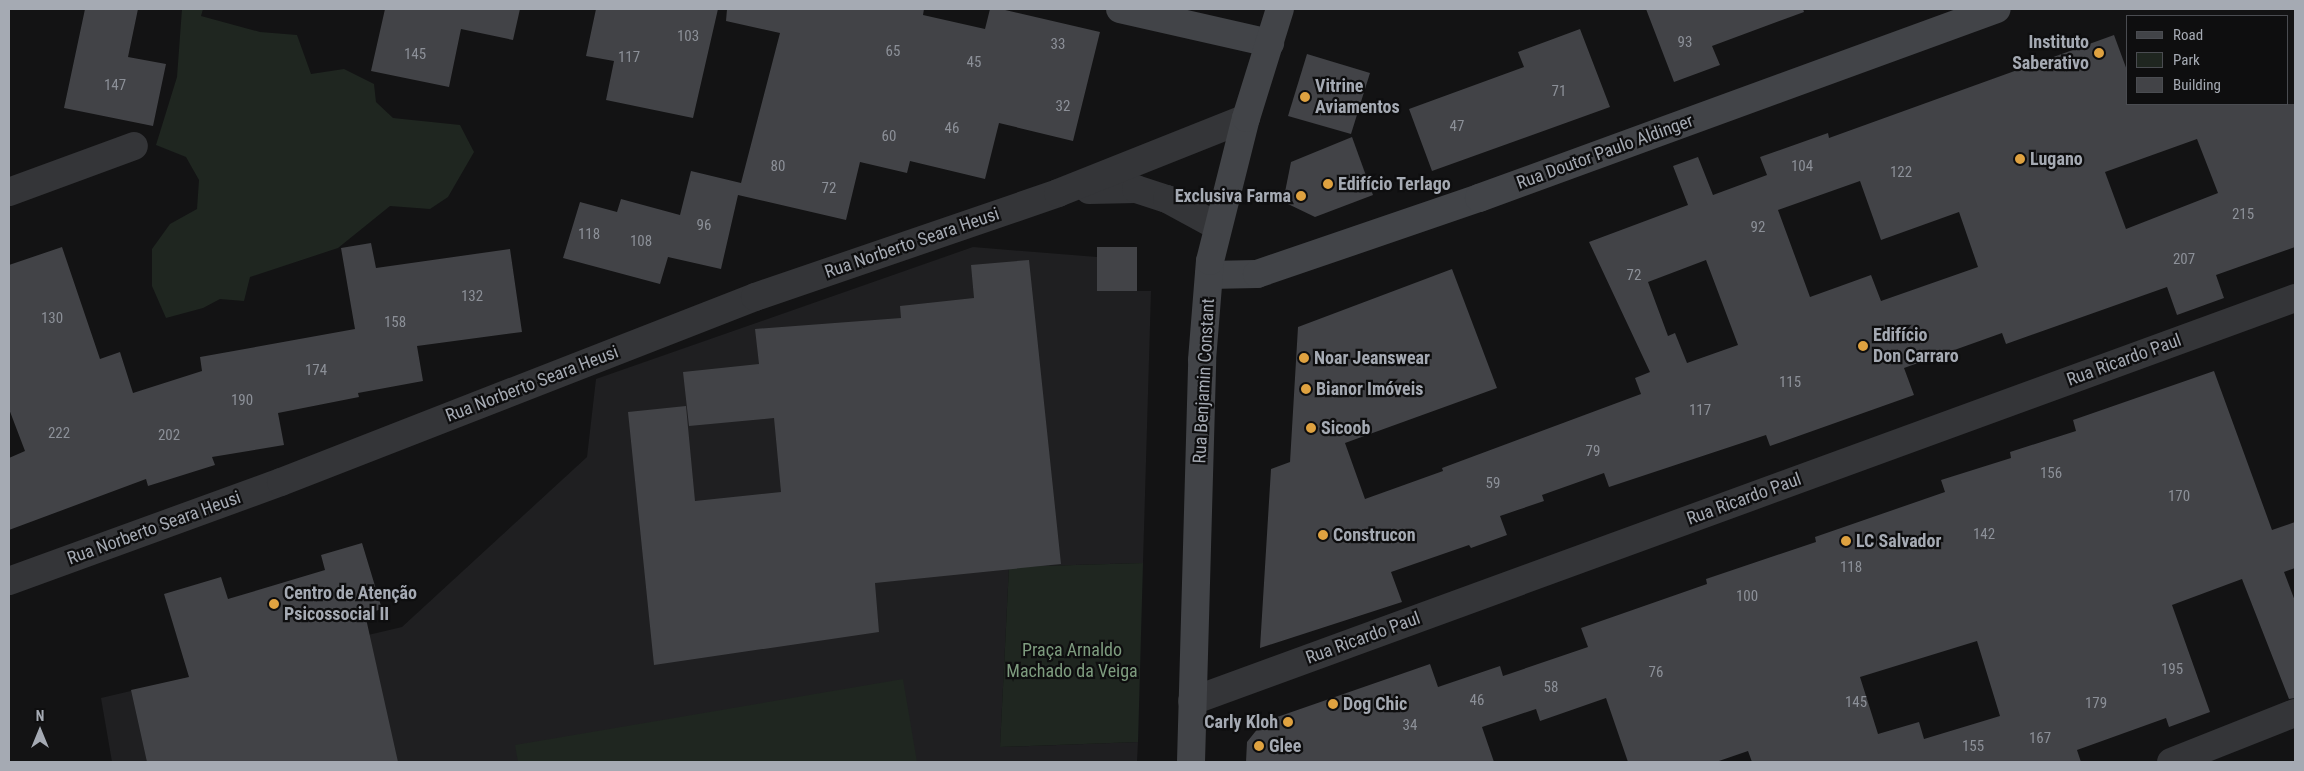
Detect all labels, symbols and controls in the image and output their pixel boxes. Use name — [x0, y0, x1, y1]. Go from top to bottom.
legend — [2126, 15, 2289, 105]
text: Road — [2173, 26, 2203, 44]
house number: 103 — [677, 28, 699, 46]
place label: Instituto Saberativo — [2012, 32, 2089, 74]
house number: 93 — [1678, 34, 1692, 52]
house number: 33 — [1051, 36, 1065, 54]
house number: 65 — [886, 43, 900, 61]
house number: 145 — [404, 46, 426, 64]
marker: Instituto Saberativo — [2093, 47, 2105, 59]
house number: 117 — [618, 49, 640, 67]
text: Park — [2173, 51, 2200, 69]
house number: 45 — [967, 54, 981, 72]
place label: Vitrine Aviamentos — [1315, 76, 1400, 118]
text: Building — [2173, 76, 2221, 94]
house number: 147 — [104, 77, 126, 95]
house number: 71 — [1552, 83, 1566, 101]
marker: Vitrine Aviamentos — [1299, 91, 1311, 103]
house number: 32 — [1056, 98, 1070, 116]
street label: Rua Doutor Paulo Aldinger — [1514, 110, 1696, 194]
house number: 47 — [1450, 118, 1464, 136]
house number: 46 — [945, 120, 959, 138]
house number: 60 — [882, 128, 896, 146]
place label: Lugano — [2030, 148, 2083, 170]
marker: Lugano — [2014, 153, 2026, 165]
house number: 80 — [771, 158, 785, 176]
house number: 104 — [1791, 158, 1813, 176]
house number: 122 — [1890, 164, 1912, 182]
place label: Edifício Terlago — [1338, 173, 1451, 195]
marker: Edifício Terlago — [1322, 178, 1334, 190]
house number: 72 — [822, 180, 836, 198]
place label: Exclusiva Farma — [1175, 185, 1291, 207]
marker: Exclusiva Farma — [1295, 190, 1307, 202]
street label: Rua Norberto Seara Heusi — [822, 203, 1002, 283]
house number: 215 — [2232, 206, 2254, 224]
house number: 96 — [697, 217, 711, 235]
house number: 92 — [1751, 219, 1765, 237]
house number: 118 — [578, 226, 600, 244]
house number: 108 — [630, 233, 652, 251]
house number: 207 — [2173, 251, 2195, 269]
house number: 72 — [1627, 267, 1641, 285]
house number: 132 — [461, 288, 483, 306]
street label: Rua Benjamin Constant — [1189, 298, 1219, 464]
house number: 130 — [41, 310, 63, 328]
house number: 158 — [384, 314, 406, 332]
place label: Edifício Don Carraro — [1873, 325, 1959, 368]
street label: Rua Ricardo Paul — [2064, 329, 2184, 391]
marker: Edifício Don Carraro — [1857, 340, 1869, 352]
street label: Rua Norberto Seara Heusi — [443, 341, 621, 427]
place label: Noar Jeanswear — [1314, 347, 1430, 369]
marker: Noar Jeanswear — [1298, 352, 1310, 364]
house number: 174 — [305, 362, 327, 380]
house number: 115 — [1779, 374, 1801, 392]
place label: Bianor Imóveis — [1316, 378, 1423, 400]
marker: Bianor Imóveis — [1300, 383, 1312, 395]
house number: 190 — [231, 392, 253, 410]
house number: 117 — [1689, 402, 1711, 420]
place label: Sicoob — [1321, 417, 1370, 439]
marker: Sicoob — [1305, 422, 1317, 434]
house number: 222 — [48, 425, 70, 443]
house number: 202 — [158, 427, 180, 445]
house number: 79 — [1586, 443, 1600, 461]
house number: 156 — [2040, 465, 2062, 483]
street label: Rua Ricardo Paul — [1684, 468, 1804, 530]
house number: 59 — [1486, 475, 1500, 493]
street label: Rua Norberto Seara Heusi — [64, 487, 244, 569]
house number: 170 — [2168, 488, 2190, 506]
place label: Construcon — [1333, 524, 1416, 546]
house number: 142 — [1973, 526, 1995, 544]
marker: Construcon — [1317, 529, 1329, 541]
place label: LC Salvador — [1856, 530, 1941, 552]
marker: LC Salvador — [1840, 535, 1852, 547]
house number: 118 — [1840, 559, 1862, 577]
place label: Centro de Atenção Psicossocial II — [284, 583, 417, 626]
house number: 100 — [1736, 588, 1758, 606]
marker: Centro de Atenção Psicossocial II — [268, 598, 280, 610]
street label: Rua Ricardo Paul — [1303, 607, 1423, 669]
park label: Praça Arnaldo Machado da Veiga — [1006, 640, 1138, 682]
house number: 195 — [2161, 661, 2183, 679]
house number: 76 — [1649, 664, 1663, 682]
house number: 58 — [1544, 679, 1558, 697]
house number: 46 — [1470, 692, 1484, 710]
place label: Dog Chic — [1343, 693, 1407, 715]
house number: 145 — [1845, 694, 1867, 712]
house number: 179 — [2085, 695, 2107, 713]
marker: Dog Chic — [1327, 698, 1339, 710]
north arrow — [15, 706, 65, 756]
text: N — [36, 708, 44, 724]
place label: Carly Kloh — [1204, 711, 1278, 733]
marker: Carly Kloh — [1282, 716, 1294, 728]
house number: 34 — [1403, 717, 1417, 735]
house number: 167 — [2029, 730, 2051, 748]
place label: Glee — [1269, 735, 1301, 757]
house number: 155 — [1962, 738, 1984, 756]
marker: Glee — [1253, 740, 1265, 752]

